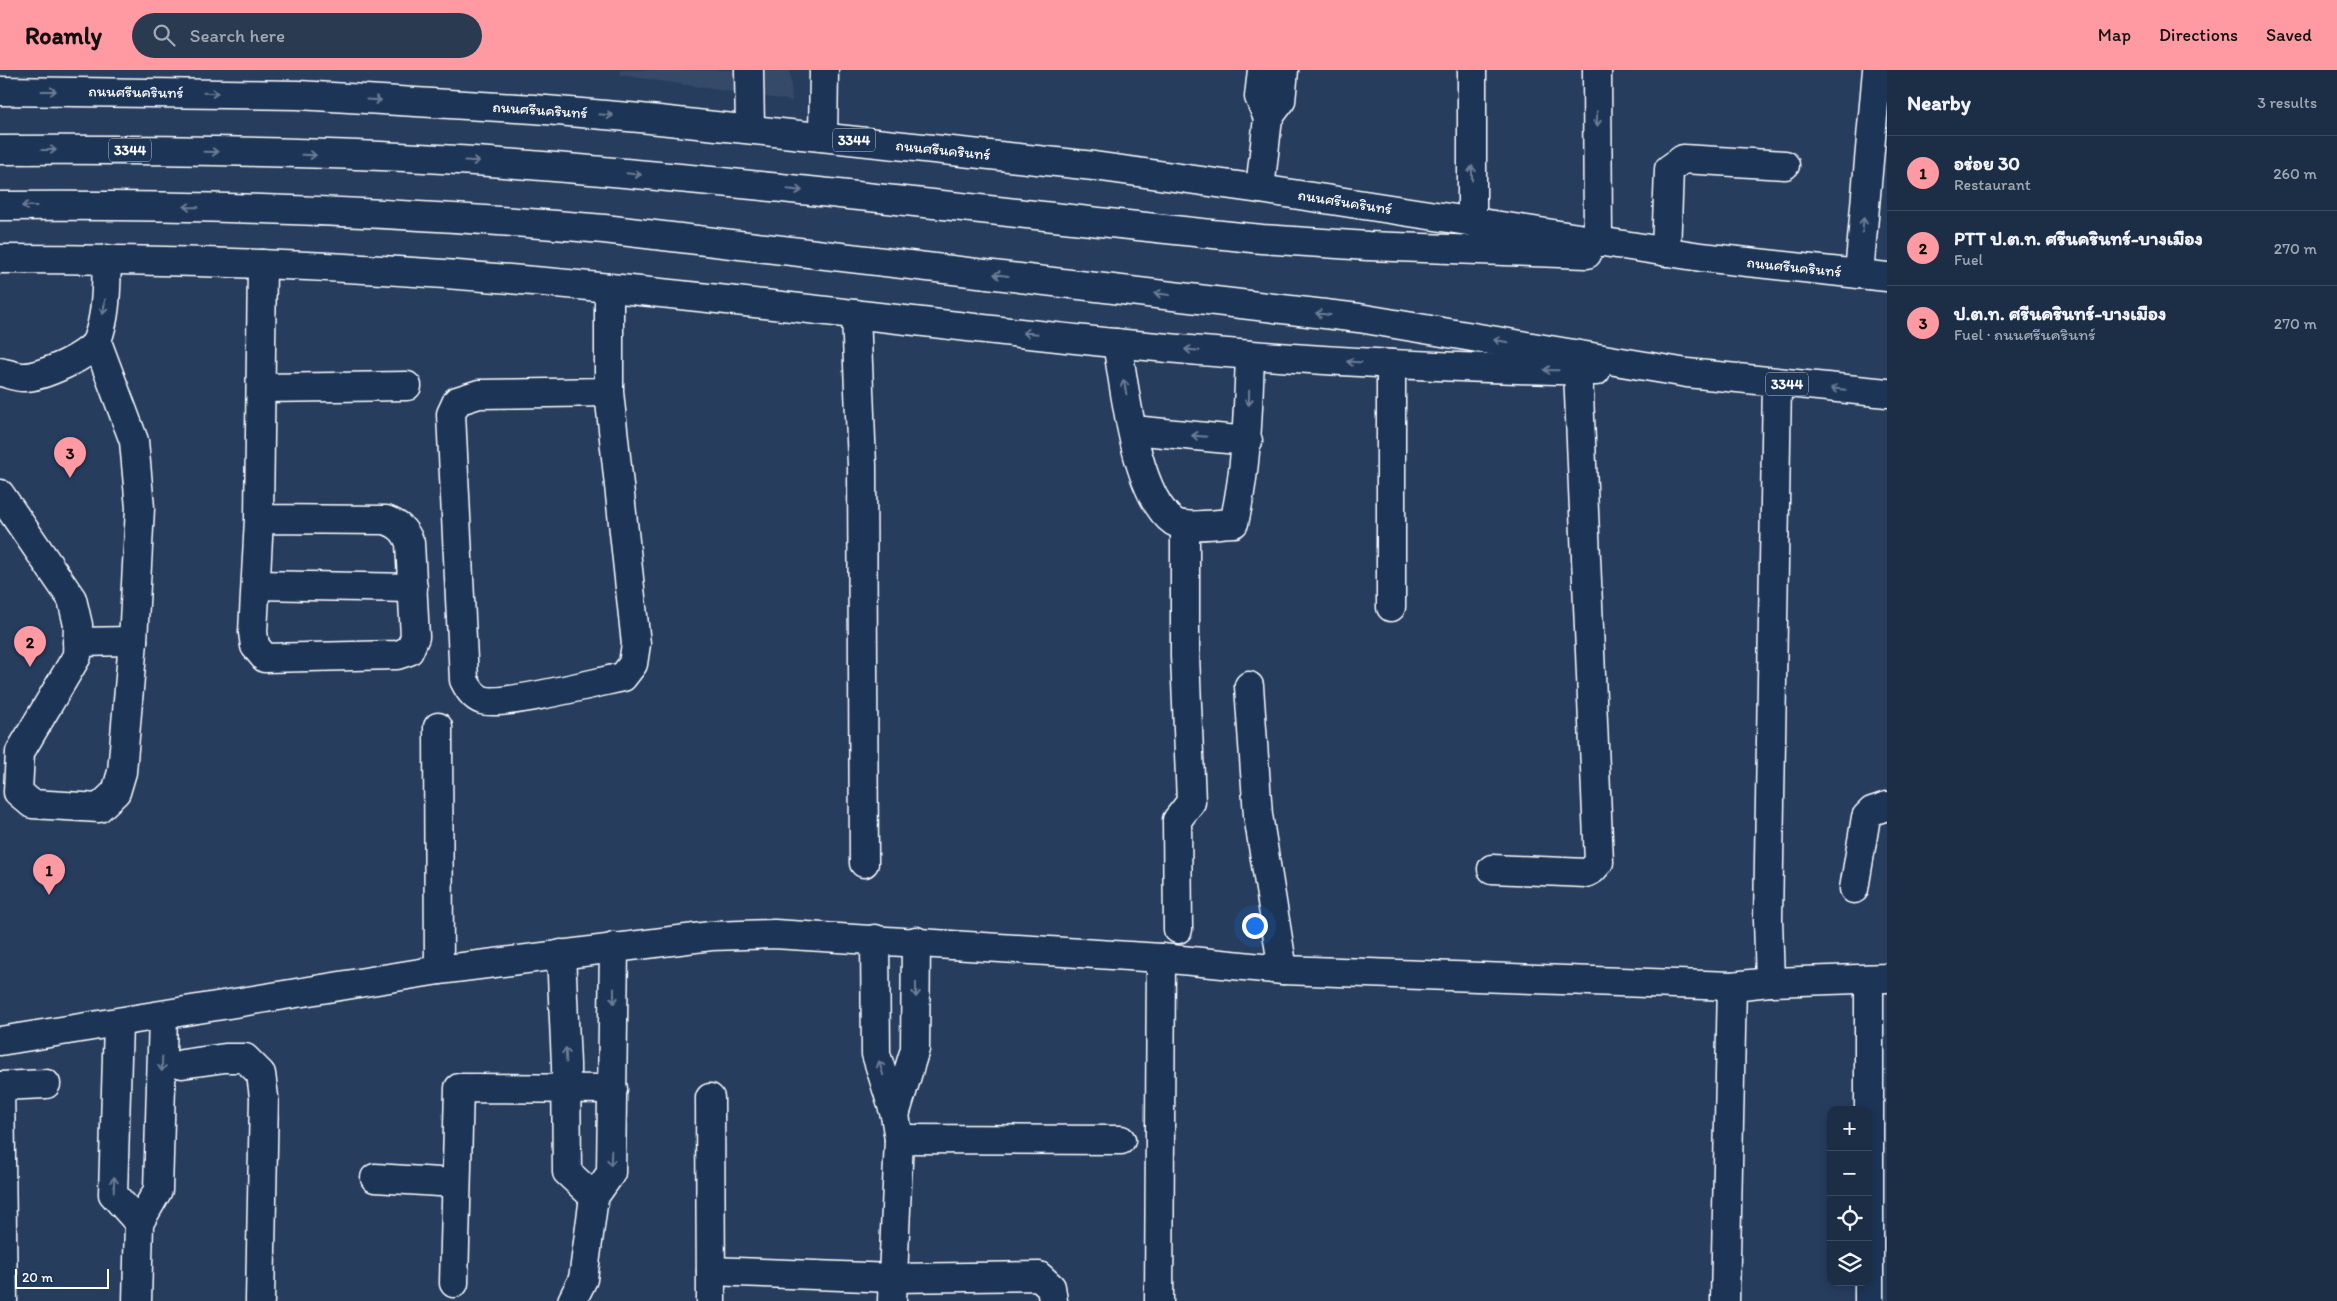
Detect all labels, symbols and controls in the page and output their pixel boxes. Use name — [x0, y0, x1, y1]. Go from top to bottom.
search box — [132, 13, 482, 58]
text: Roamly — [25, 21, 102, 50]
icon: search — [150, 21, 178, 49]
text: Search here — [190, 24, 285, 47]
text: Map — [2098, 24, 2131, 46]
text: Directions — [2159, 24, 2238, 46]
text: Saved — [2266, 24, 2312, 46]
street label: ถนนศรีนครินทร์ — [88, 82, 184, 102]
one-way arrow — [40, 86, 56, 96]
one-way arrow — [202, 88, 219, 98]
text: Nearby — [1907, 90, 1971, 115]
text: 3 results — [2257, 93, 2317, 112]
one-way arrow — [365, 95, 381, 104]
street label: ถนนศรีนครินทร์ — [492, 98, 588, 122]
one-way arrow — [597, 110, 613, 119]
one-way arrow — [1592, 110, 1602, 126]
road number: 3344 — [833, 128, 875, 152]
street label: ถนนศรีนครินทร์ — [895, 136, 991, 164]
road number: 3344 — [109, 138, 151, 162]
one-way arrow — [40, 145, 56, 155]
one-way arrow — [202, 147, 219, 157]
one-way arrow — [301, 150, 317, 159]
text: อร่อย 30 — [1954, 152, 2020, 175]
one-way arrow — [463, 157, 479, 166]
text: 1 — [1919, 164, 1927, 183]
text: 260 m — [2273, 164, 2317, 183]
one-way arrow — [1467, 165, 1477, 182]
one-way arrow — [625, 169, 641, 179]
text: Restaurant — [1954, 175, 2031, 194]
one-way arrow — [787, 186, 803, 195]
street label: ถนนศรีนครินทร์ — [1297, 186, 1393, 218]
one-way arrow — [21, 201, 38, 211]
one-way arrow — [184, 202, 200, 212]
one-way arrow — [1859, 218, 1868, 234]
text: PTT ป.ต.ท. ศรีนครินทร์-บางเมือง — [1954, 227, 2203, 250]
text: 2 — [1919, 239, 1927, 258]
text: 270 m — [2274, 239, 2317, 258]
text: Fuel — [1954, 250, 1983, 269]
street label: ถนนศรีนครินทร์ — [1746, 253, 1842, 281]
one-way arrow — [993, 270, 1009, 280]
one-way arrow — [1155, 289, 1171, 299]
one-way arrow — [98, 299, 108, 315]
text: ป.ต.ท. ศรีนครินทร์-บางเมือง — [1954, 302, 2166, 325]
one-way arrow — [1316, 309, 1332, 319]
text: 3 — [1919, 314, 1927, 333]
text: 270 m — [2274, 314, 2317, 333]
text: Fuel · ถนนศรีนครินทร์ — [1954, 325, 2096, 344]
one-way arrow — [1022, 329, 1038, 338]
one-way arrow — [1494, 335, 1510, 345]
one-way arrow — [1184, 345, 1200, 354]
one-way arrow — [1346, 357, 1362, 367]
one-way arrow — [1543, 366, 1559, 375]
road number: 3344 — [1766, 372, 1808, 396]
one-way arrow — [1119, 379, 1129, 395]
one-way arrow — [1831, 384, 1847, 394]
one-way arrow — [1244, 390, 1253, 406]
one-way arrow — [1191, 432, 1207, 441]
pin: 3 — [54, 437, 86, 478]
pin: 2 — [14, 626, 46, 667]
pin: 1 — [33, 854, 65, 895]
your location — [1242, 913, 1268, 939]
one-way arrow — [911, 982, 921, 998]
one-way arrow — [609, 987, 619, 1003]
one-way arrow — [561, 1047, 570, 1063]
one-way arrow — [157, 1056, 167, 1072]
one-way arrow — [876, 1061, 885, 1077]
map controls — [1827, 1106, 1872, 1286]
button: + — [1827, 1106, 1872, 1151]
one-way arrow — [606, 1150, 616, 1166]
button: − — [1827, 1151, 1872, 1196]
one-way arrow — [109, 1176, 119, 1192]
button: locate — [1827, 1196, 1872, 1241]
button: layers — [1827, 1241, 1872, 1286]
scale bar — [15, 1266, 109, 1289]
text: 20 m — [22, 1269, 53, 1286]

